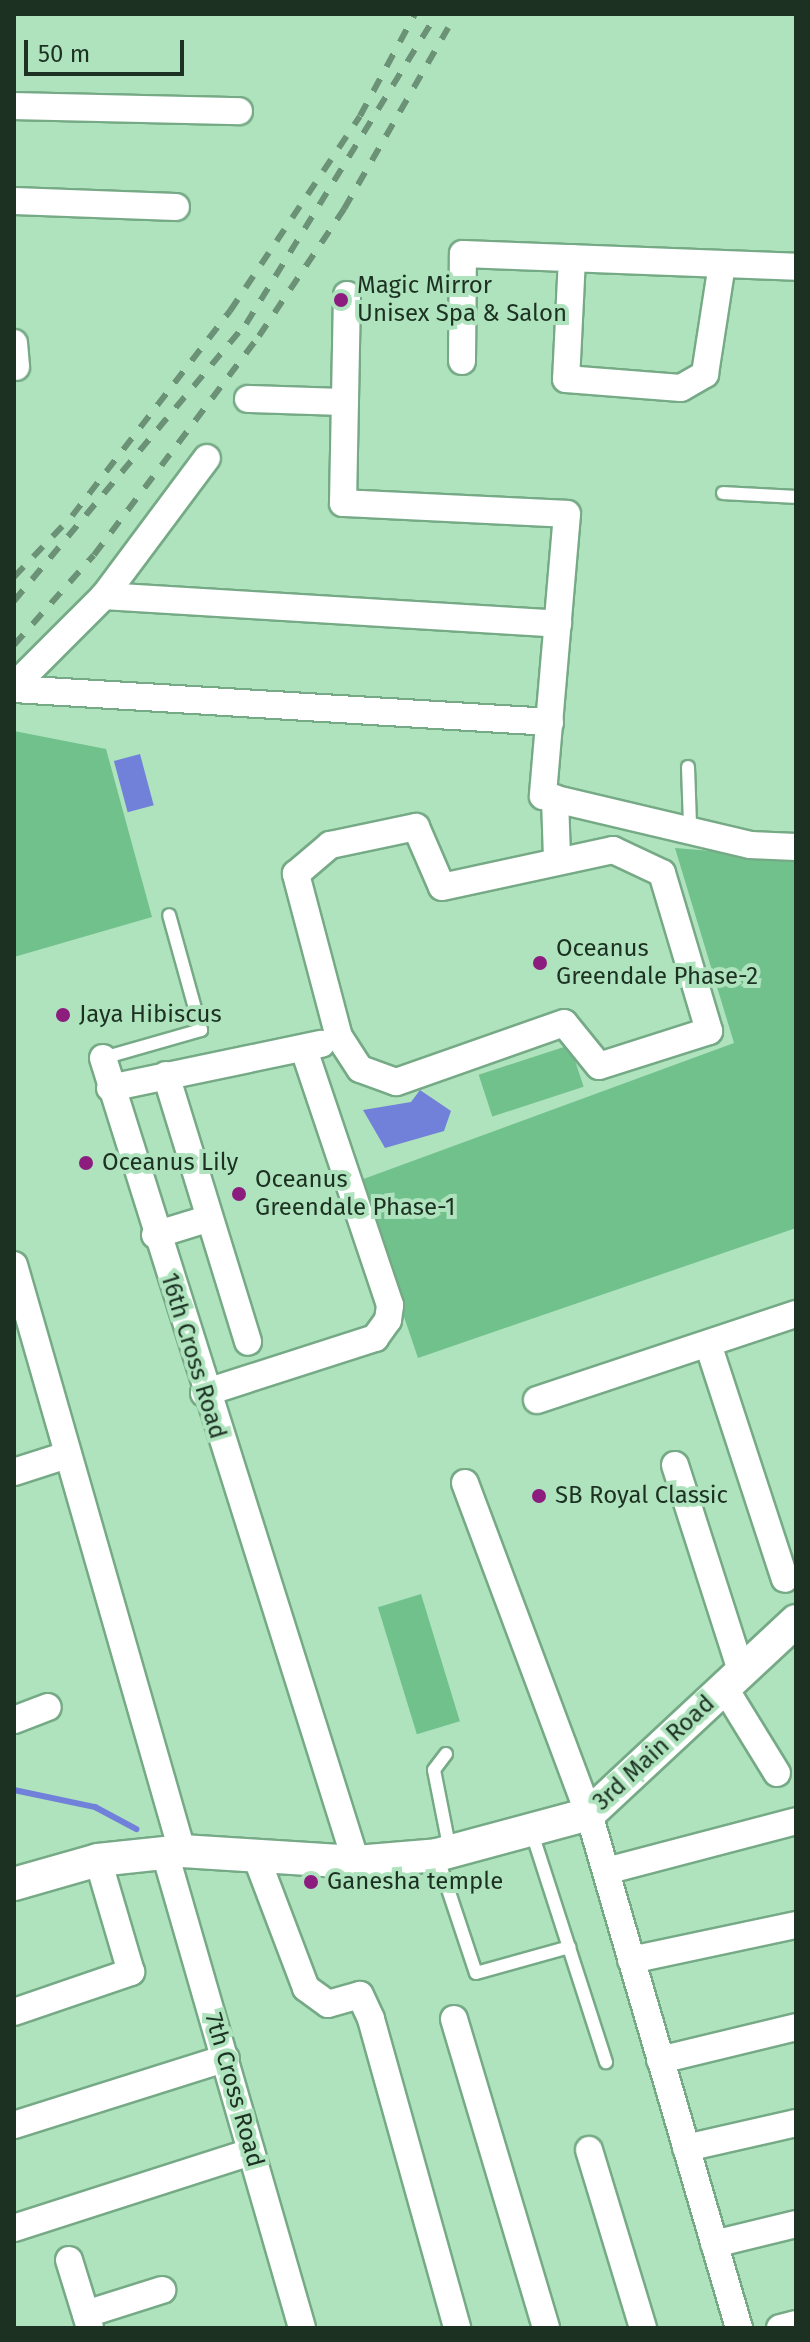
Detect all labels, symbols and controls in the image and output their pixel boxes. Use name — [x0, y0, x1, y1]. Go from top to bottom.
scale bar — [28, 24, 188, 74]
text: 50 m — [38, 40, 90, 68]
place label: Magic Mirror Unisex Spa & Salon — [357, 272, 567, 328]
marker: Magic Mirror Unisex Spa & Salon — [332, 291, 350, 309]
place label: Oceanus Greendale Phase-2 — [556, 935, 758, 991]
marker: Oceanus Greendale Phase-2 — [531, 954, 549, 972]
place label: Jaya Hibiscus — [79, 1001, 222, 1029]
marker: Jaya Hibiscus — [54, 1006, 72, 1024]
place label: Oceanus Lily — [102, 1149, 238, 1177]
marker: Oceanus Lily — [77, 1154, 95, 1172]
place label: Oceanus Greendale Phase-1 — [255, 1166, 455, 1222]
marker: Oceanus Greendale Phase-1 — [230, 1185, 248, 1203]
street label: 16th Cross Road — [154, 1270, 232, 1442]
place label: SB Royal Classic — [555, 1482, 728, 1510]
marker: SB Royal Classic — [530, 1487, 548, 1505]
street label: 3rd Main Road — [587, 1689, 721, 1817]
place label: Ganesha temple — [327, 1868, 503, 1896]
marker: Ganesha temple — [302, 1873, 320, 1891]
street label: 7th Cross Road — [198, 2009, 270, 2171]

